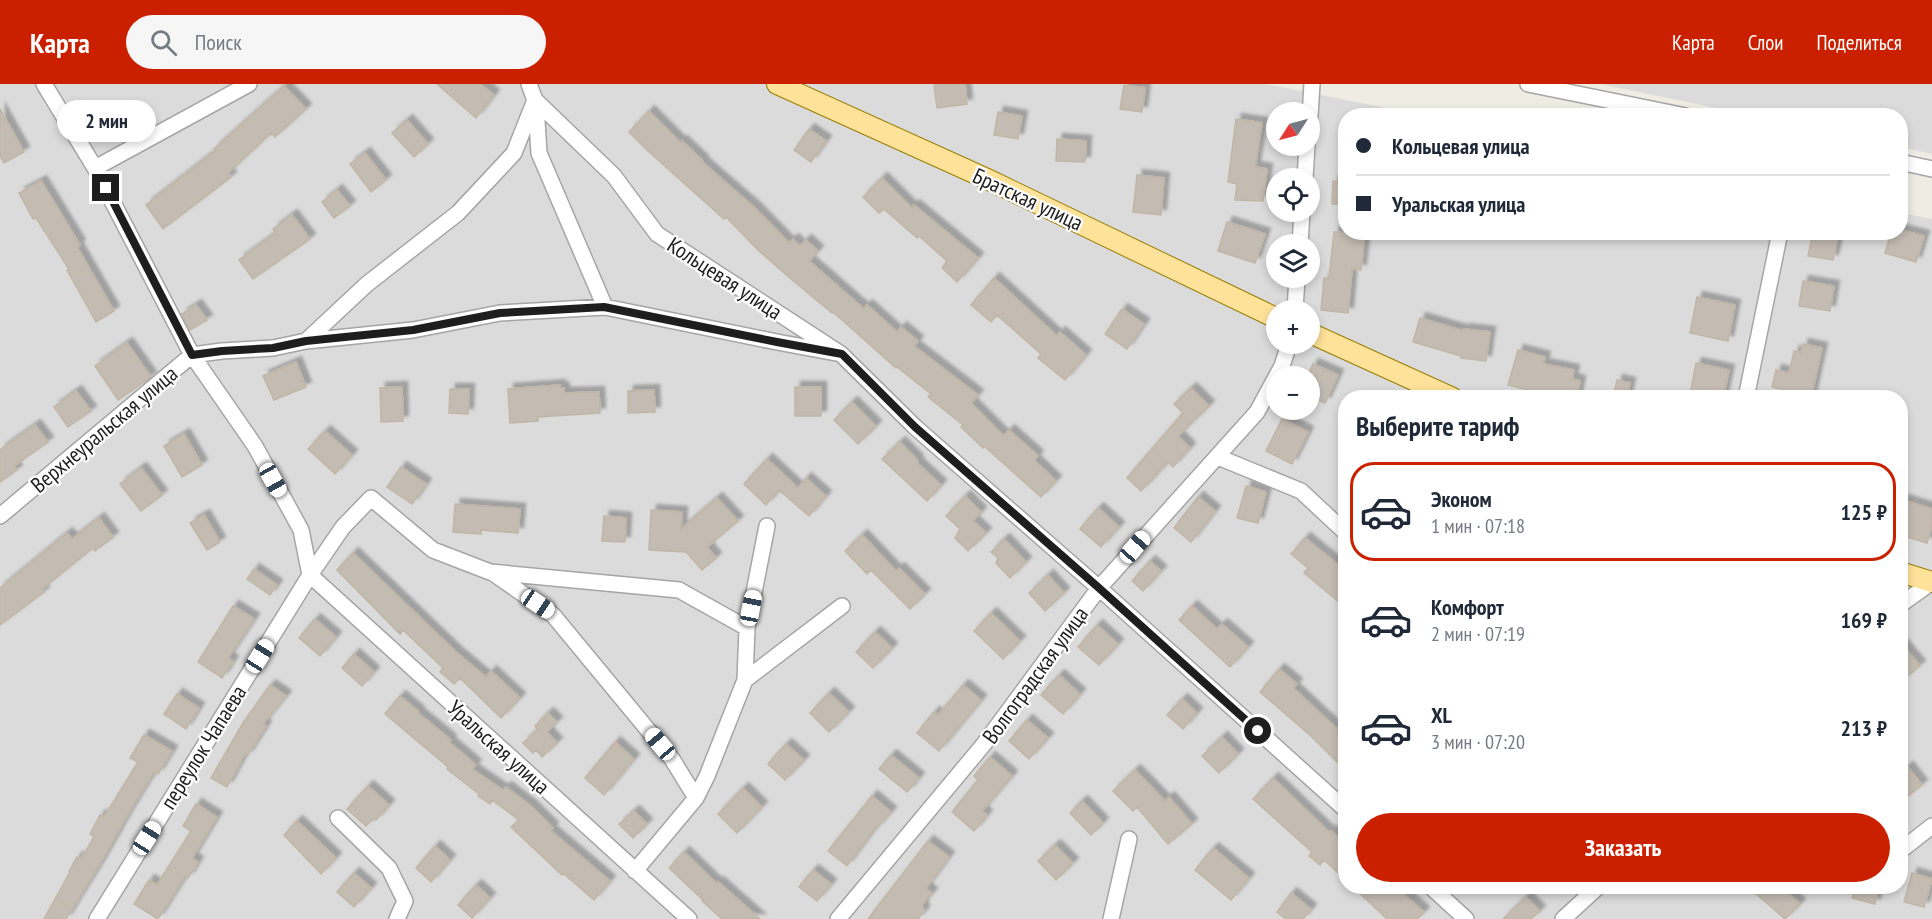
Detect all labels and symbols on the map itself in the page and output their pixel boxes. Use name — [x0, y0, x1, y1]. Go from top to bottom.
callout: 2 мин — [57, 101, 156, 143]
north arrow — [1266, 102, 1320, 156]
street label: Братская улица — [968, 161, 1088, 237]
route end — [92, 174, 119, 201]
street label: Кольцевая улица — [662, 231, 788, 325]
street label: Верхнеуральская улица — [25, 359, 183, 499]
car — [256, 460, 290, 500]
car — [1116, 528, 1154, 566]
car — [518, 586, 558, 622]
car — [739, 589, 763, 627]
street label: Волгоградская улица — [976, 601, 1094, 749]
car — [243, 636, 277, 676]
street label: переулок Чапаева — [154, 680, 252, 814]
street label: Уральская улица — [442, 694, 556, 800]
route start — [1244, 717, 1271, 744]
car — [642, 724, 678, 764]
car — [130, 818, 164, 858]

